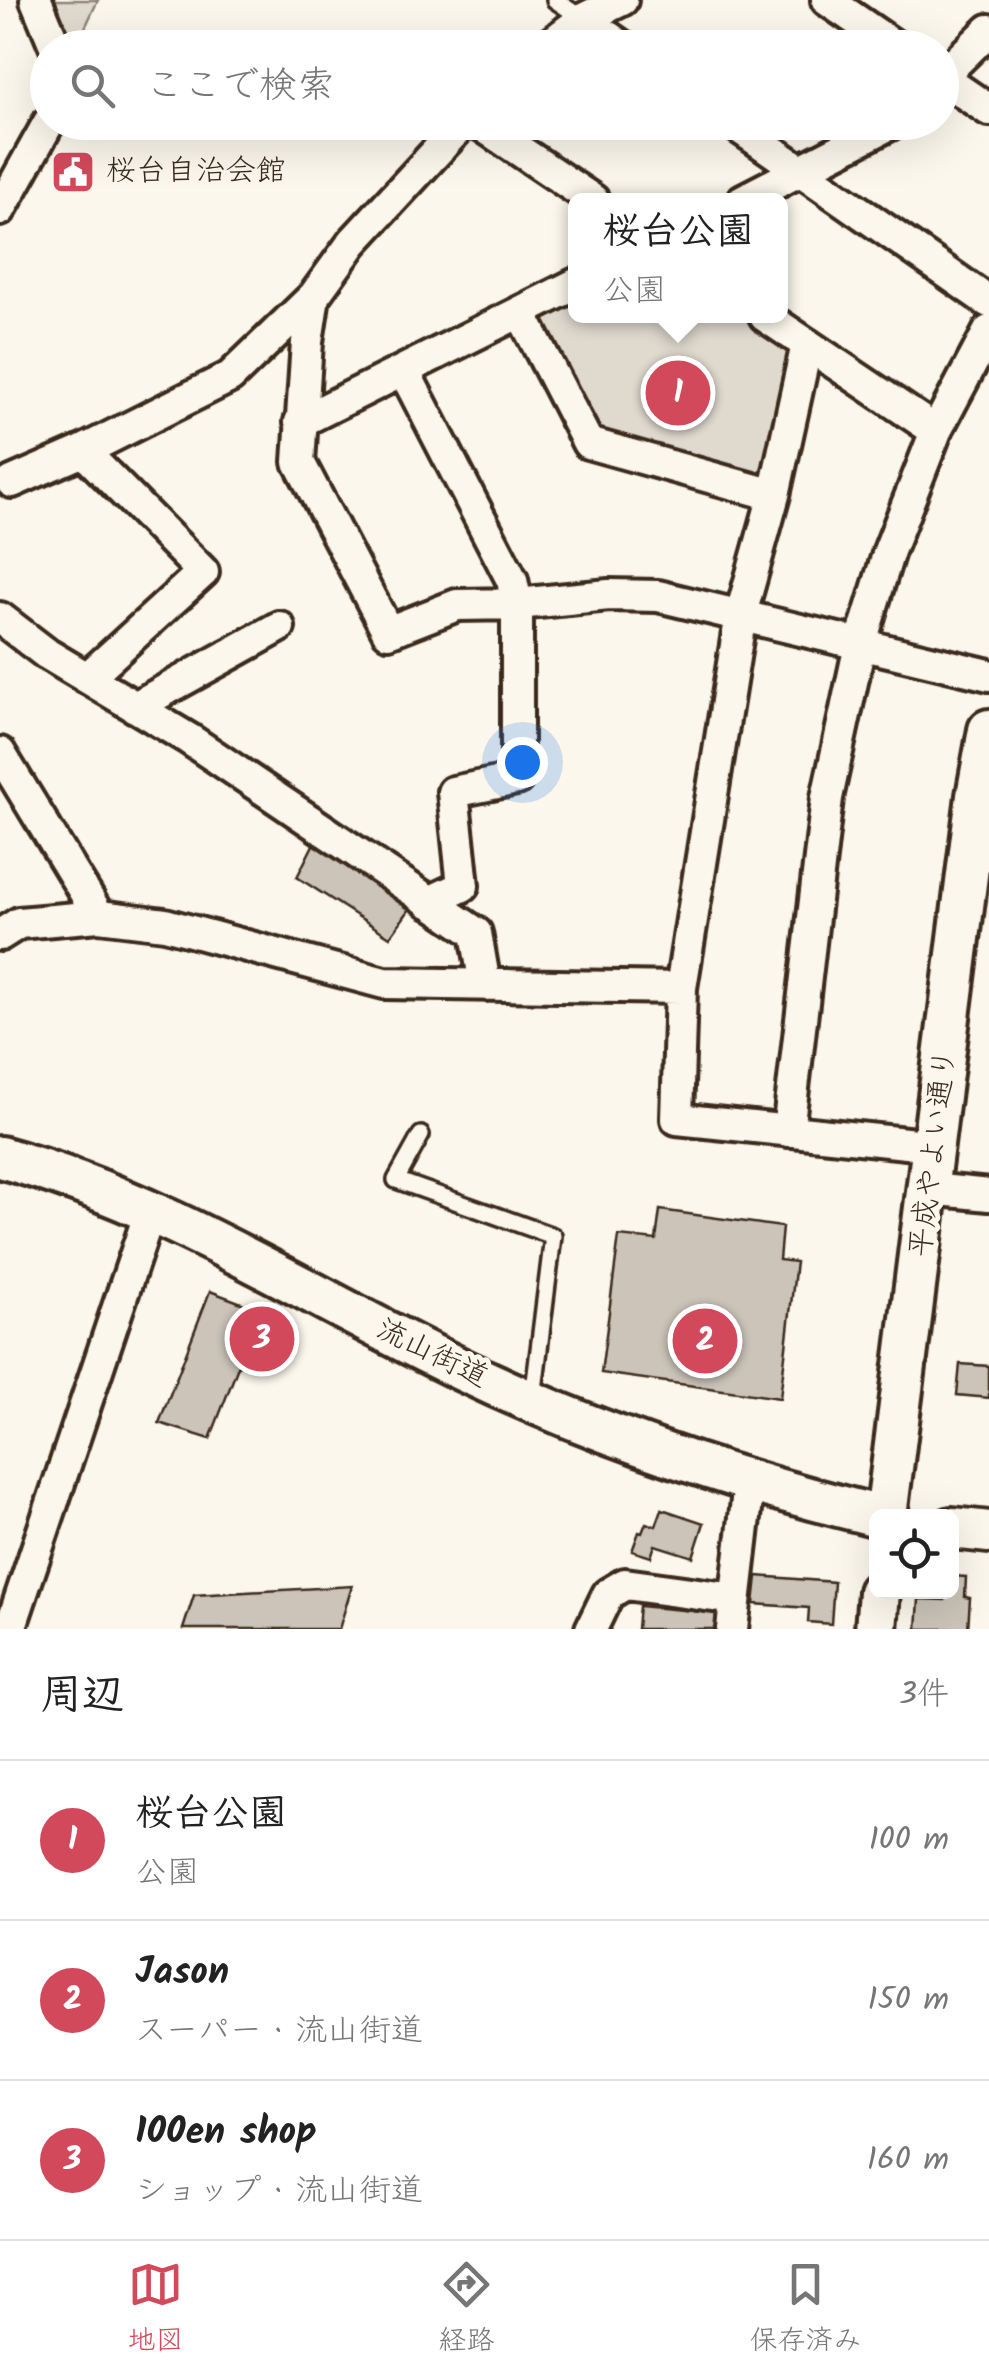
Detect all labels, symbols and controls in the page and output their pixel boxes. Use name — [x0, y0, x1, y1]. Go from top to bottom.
search box — [30, 30, 959, 140]
text: ここで検索 — [145, 57, 335, 117]
icon: search — [65, 58, 120, 113]
place label: 桜台自治会館 — [106, 148, 286, 196]
public building icon: 桜台自治会館 — [50, 149, 96, 195]
popup — [568, 193, 788, 323]
text: 桜台公園 — [602, 203, 754, 263]
text: 公園 — [602, 266, 666, 317]
pin: 1 — [646, 356, 710, 430]
your location — [497, 737, 548, 788]
street label: 平成やよい通り — [897, 1046, 971, 1260]
pin: 3 — [230, 1302, 294, 1376]
pin: 2 — [672, 1304, 738, 1378]
street label: 流山街道 — [368, 1306, 496, 1402]
map controls — [869, 1509, 959, 1599]
button: locate — [869, 1509, 959, 1599]
text: 周辺 — [40, 1663, 124, 1730]
text: 3件 — [899, 1670, 949, 1721]
text: 桜台公園 — [135, 1785, 287, 1845]
text: 1 — [68, 1815, 77, 1866]
text: 100 m — [869, 1815, 949, 1866]
text: 公園 — [135, 1848, 199, 1899]
text: Jason — [135, 1943, 229, 2003]
text: 2 — [63, 1975, 82, 2026]
text: 150 m — [867, 1975, 949, 2026]
text: スーパー · 流山街道 — [135, 2006, 423, 2057]
text: 100en shop — [135, 2103, 317, 2163]
text: 3 — [64, 2135, 81, 2186]
text: 160 m — [867, 2135, 949, 2186]
text: ショップ · 流山街道 — [135, 2166, 423, 2217]
tab: 地図 — [127, 2257, 184, 2364]
tab: 経路 — [438, 2257, 495, 2364]
tab: 保存済み — [749, 2257, 862, 2364]

